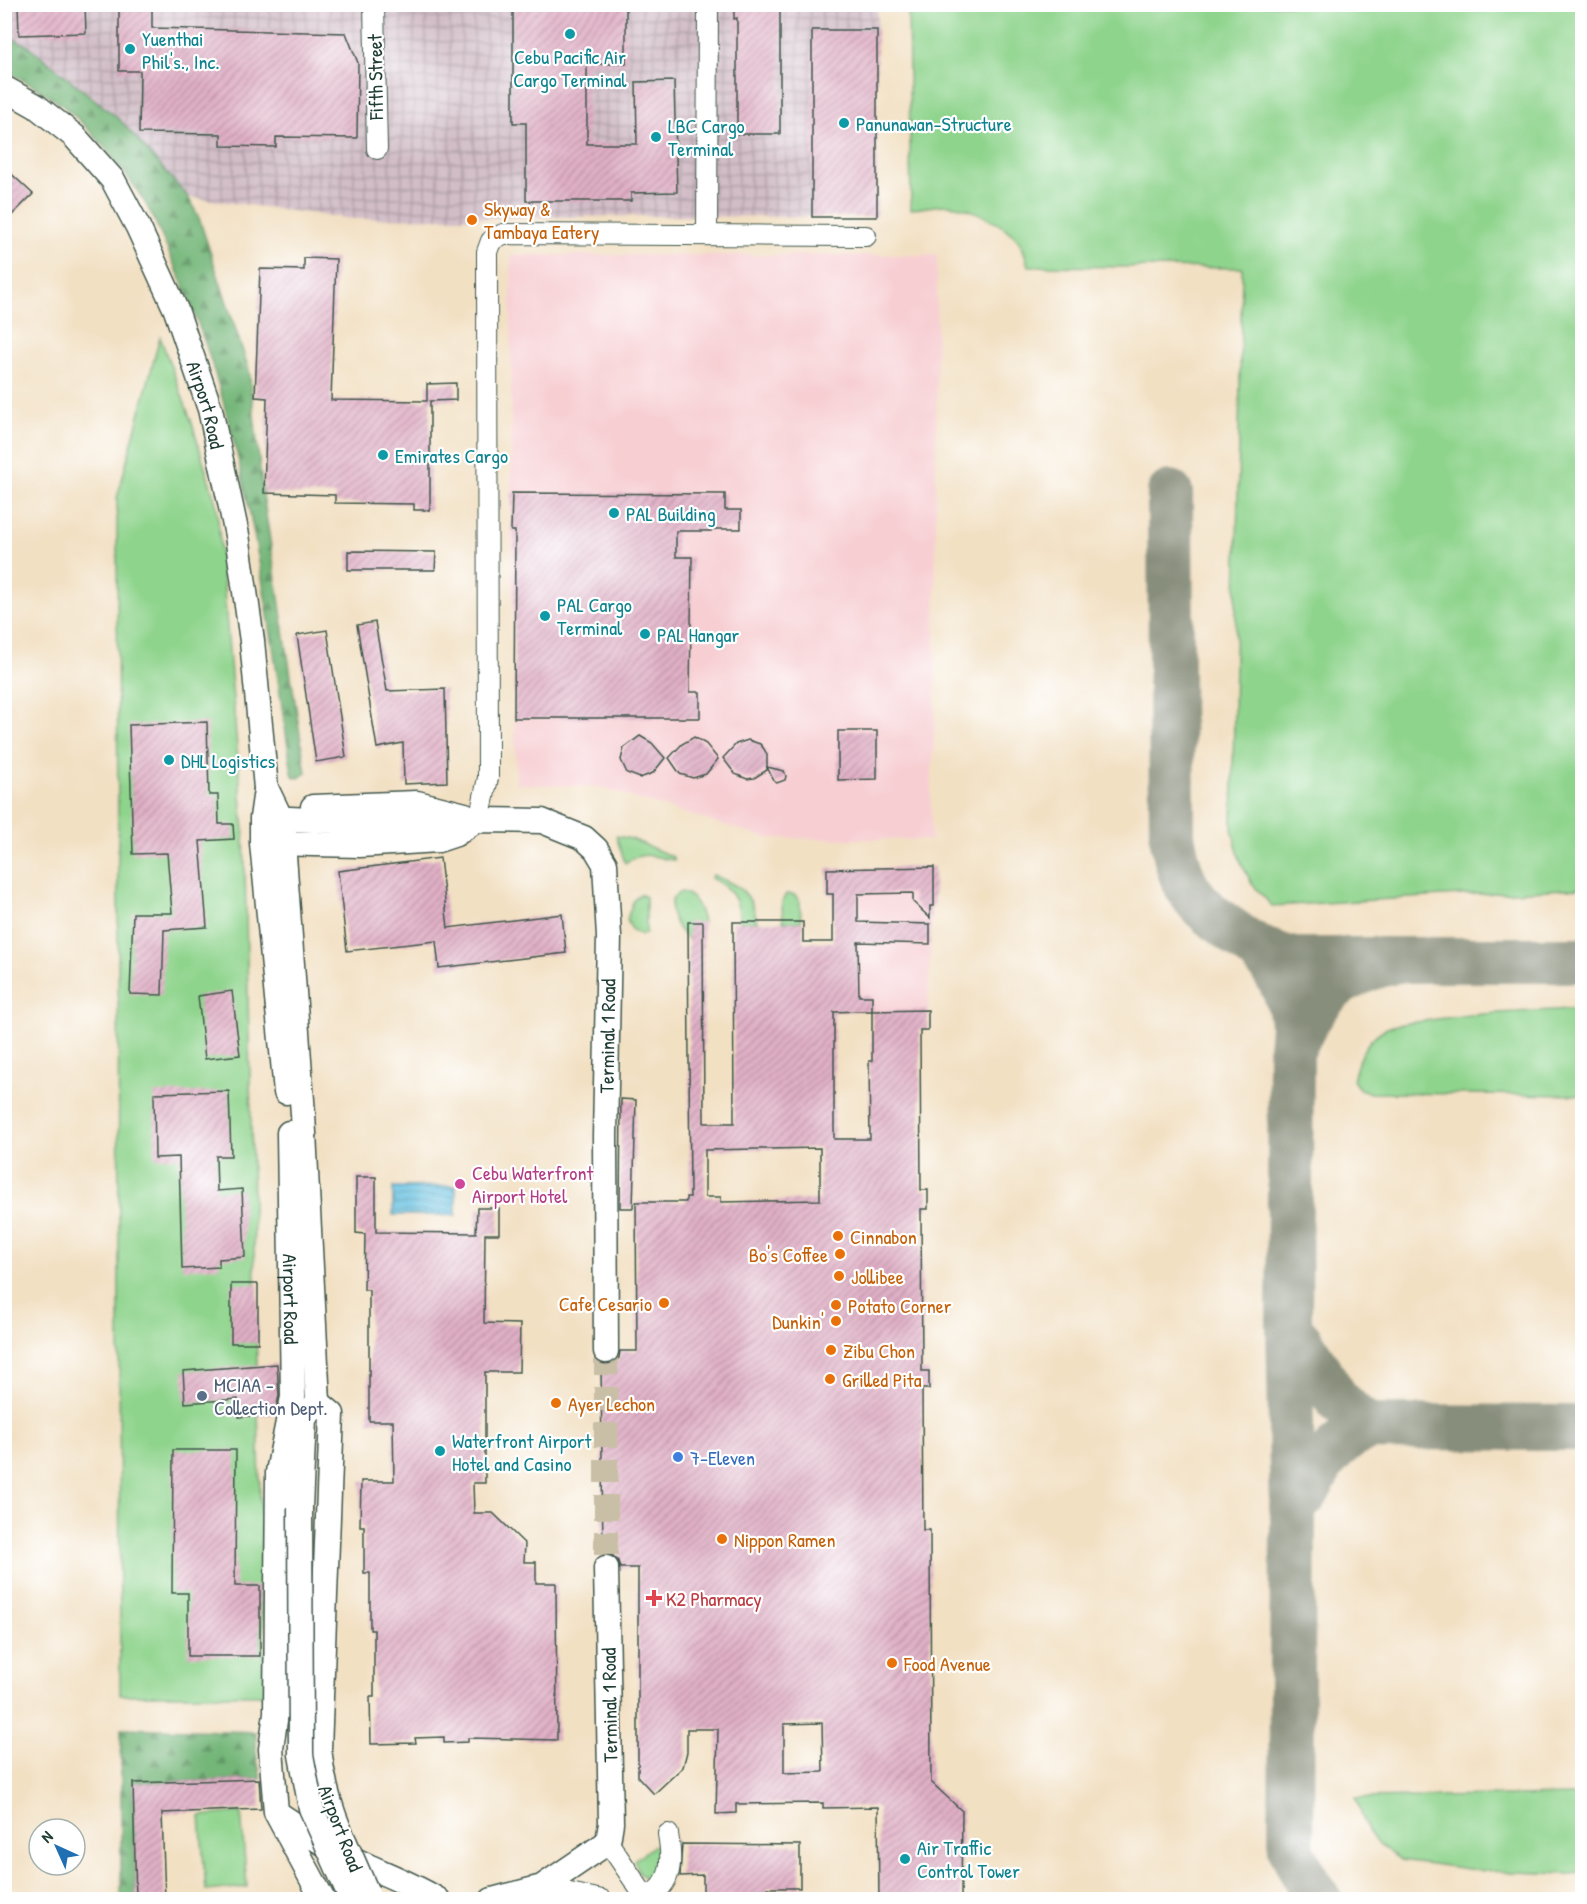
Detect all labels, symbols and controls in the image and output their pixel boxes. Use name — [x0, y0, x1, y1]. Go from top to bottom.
place label: Yuenthai Phil's., Inc. — [142, 25, 220, 75]
marker: Cebu Pacific Air Cargo Terminal — [563, 27, 577, 41]
street label: Fifth Street — [361, 33, 389, 121]
marker: Yuenthai Phil's., Inc. — [123, 42, 137, 56]
place label: Cebu Pacific Air Cargo Terminal — [513, 43, 627, 93]
place label: Panunawan-Structure — [856, 110, 1012, 137]
place label: LBC Cargo Terminal — [668, 112, 745, 162]
marker: Panunawan-Structure — [837, 116, 851, 130]
marker: LBC Cargo Terminal — [649, 130, 663, 144]
place label: Skyway & Tambaya Eatery — [484, 195, 599, 245]
marker: Skyway & Tambaya Eatery — [465, 213, 479, 227]
street label: Airport Road — [181, 357, 232, 451]
place label: Emirates Cargo — [395, 442, 508, 469]
marker: Emirates Cargo — [376, 448, 390, 462]
place label: PAL Building — [626, 500, 716, 527]
marker: PAL Building — [607, 506, 621, 520]
place label: PAL Cargo Terminal — [557, 591, 632, 641]
marker: PAL Cargo Terminal — [538, 609, 552, 623]
place label: PAL Hangar — [657, 621, 739, 648]
marker: PAL Hangar — [638, 627, 652, 641]
place label: DHL Logistics — [181, 747, 276, 774]
marker: DHL Logistics — [162, 753, 176, 767]
street label: Terminal 1 Road — [593, 978, 622, 1094]
place label: Cebu Waterfront Airport Hotel — [472, 1159, 594, 1209]
marker: Cebu Waterfront Airport Hotel — [453, 1177, 467, 1191]
place label: Cinnabon — [850, 1223, 917, 1250]
marker: Cinnabon — [831, 1229, 845, 1243]
place label: Bo's Coffee — [749, 1241, 828, 1268]
marker: Bo's Coffee — [833, 1247, 847, 1261]
street label: Airport Road — [277, 1253, 306, 1345]
place label: Jollibee — [851, 1263, 904, 1290]
marker: Jollibee — [832, 1269, 846, 1283]
place label: Cafe Cesario — [559, 1290, 652, 1317]
place label: Potato Corner — [848, 1292, 952, 1319]
marker: Cafe Cesario — [657, 1296, 671, 1310]
marker: Potato Corner — [829, 1298, 843, 1312]
place label: Dunkin' — [772, 1308, 824, 1335]
marker: Dunkin' — [829, 1314, 843, 1328]
place label: Zibu Chon — [843, 1337, 915, 1364]
marker: Zibu Chon — [824, 1343, 838, 1357]
place label: Grilled Pita — [842, 1366, 922, 1393]
place label: MCIAA - Collection Dept. — [214, 1371, 328, 1421]
marker: Grilled Pita — [823, 1372, 837, 1386]
marker: MCIAA - Collection Dept. — [195, 1389, 209, 1403]
place label: Ayer Lechon — [568, 1390, 655, 1417]
marker: Ayer Lechon — [549, 1396, 563, 1410]
place label: Waterfront Airport Hotel and Casino — [452, 1427, 592, 1477]
marker: Waterfront Airport Hotel and Casino — [433, 1444, 447, 1458]
place label: 7-Eleven — [690, 1444, 755, 1471]
marker: 7-Eleven — [671, 1450, 685, 1464]
place label: Nippon Ramen — [734, 1526, 835, 1553]
marker: Nippon Ramen — [715, 1532, 729, 1546]
place label: K2 Pharmacy — [666, 1585, 762, 1612]
marker: K2 Pharmacy — [647, 1591, 661, 1605]
street label: Terminal 1 Road — [594, 1647, 623, 1763]
place label: Food Avenue — [903, 1650, 991, 1677]
marker: Food Avenue — [885, 1656, 899, 1670]
street label: Airport Road — [312, 1781, 370, 1875]
north arrow — [27, 1817, 87, 1877]
text: N — [36, 1825, 58, 1847]
place label: Air Traffic Control Tower — [917, 1834, 1020, 1884]
marker: Air Traffic Control Tower — [898, 1852, 912, 1866]

